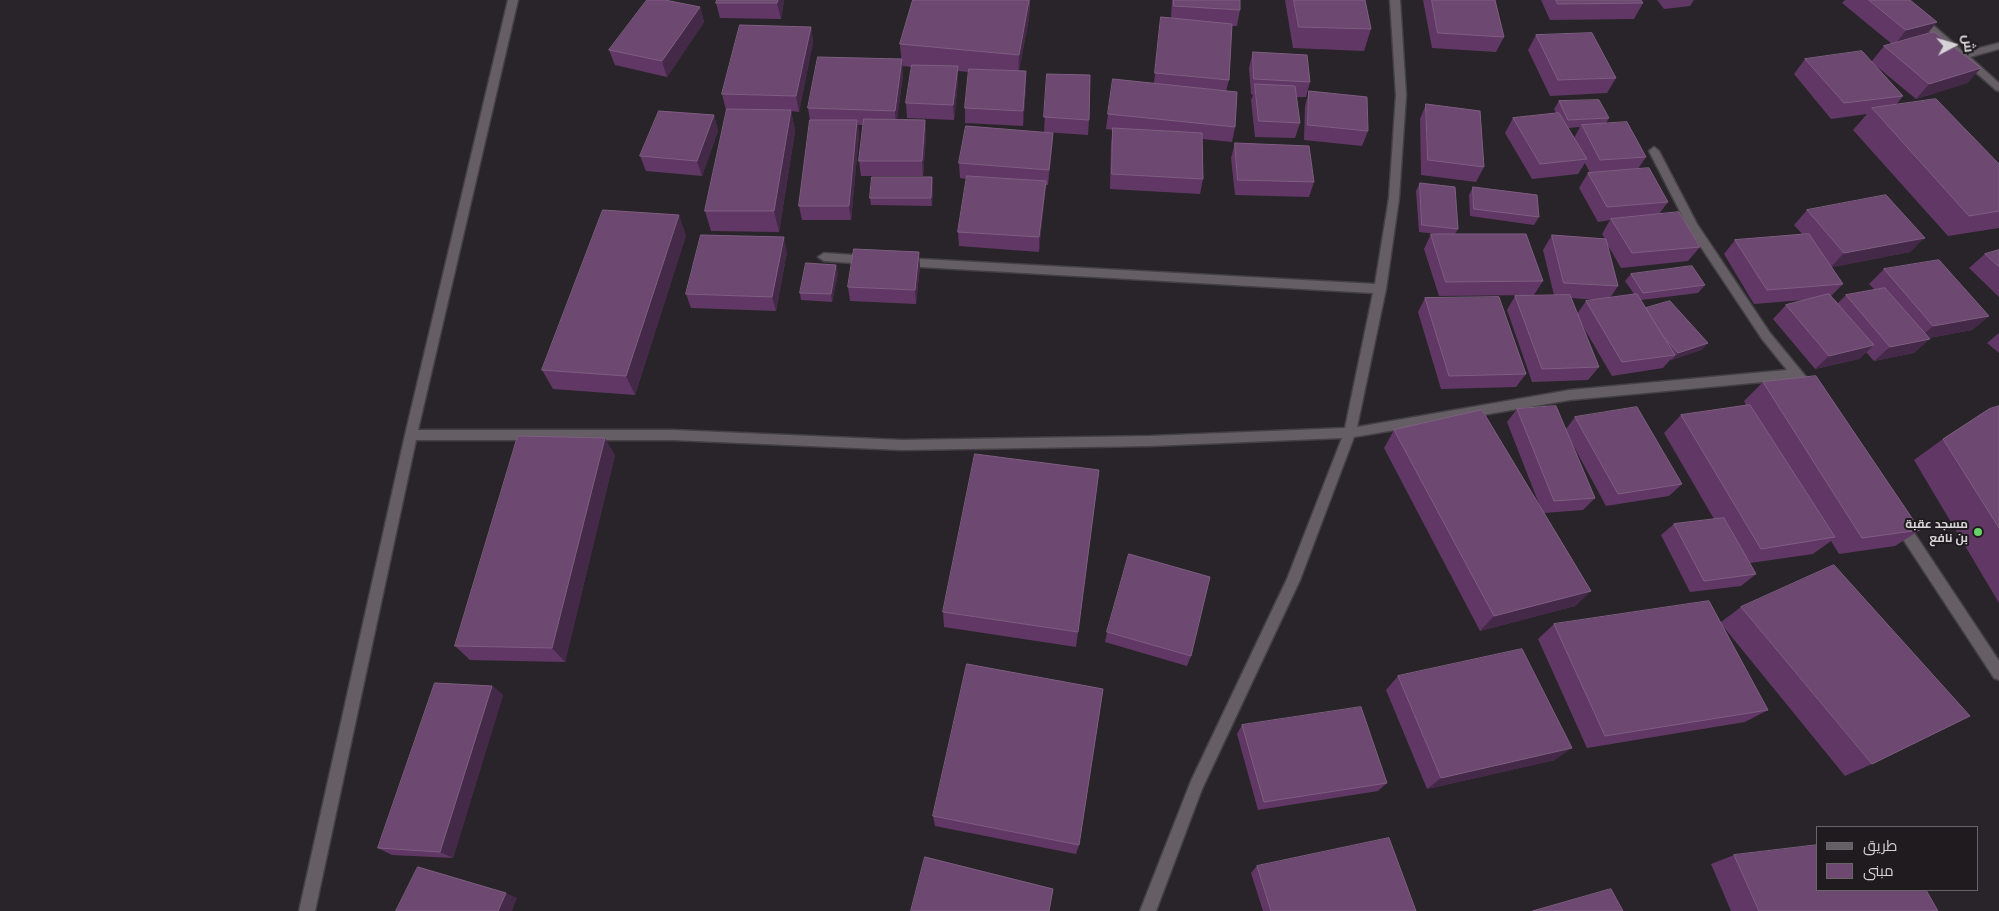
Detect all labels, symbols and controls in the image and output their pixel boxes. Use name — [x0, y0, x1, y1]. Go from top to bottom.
north arrow — [1929, 20, 1979, 70]
text: ش — [1959, 34, 1979, 53]
place label: مسجد عقبة بن نافع — [1905, 518, 1968, 546]
marker: مسجد عقبة بن نافع — [1972, 526, 1984, 538]
legend — [1816, 826, 1979, 891]
text: طريق — [1863, 836, 1897, 856]
text: مبنى — [1863, 861, 1894, 881]

